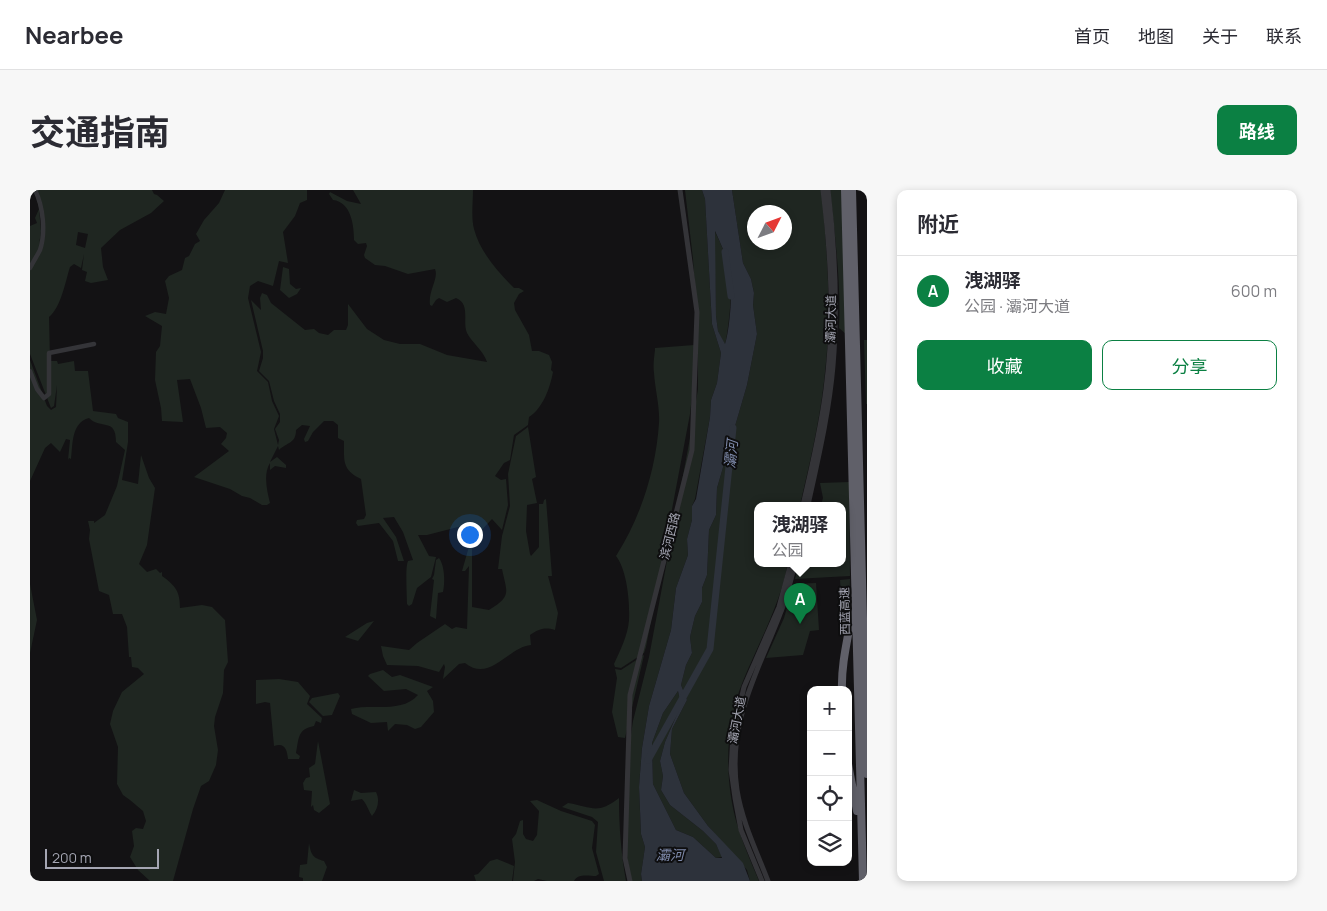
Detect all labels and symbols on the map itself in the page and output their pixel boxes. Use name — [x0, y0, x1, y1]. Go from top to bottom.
north arrow — [747, 205, 792, 250]
street label: 灞河大道 — [822, 295, 839, 343]
water label: 灞河 — [720, 436, 742, 469]
street label: 滨河西路 — [655, 511, 684, 561]
your location — [457, 522, 483, 548]
pin: A — [784, 583, 816, 624]
street label: 西蓝高速 — [836, 587, 853, 635]
street label: 灞河大道 — [724, 695, 749, 745]
water label: 灞河 — [656, 845, 687, 864]
scale bar — [45, 846, 159, 869]

